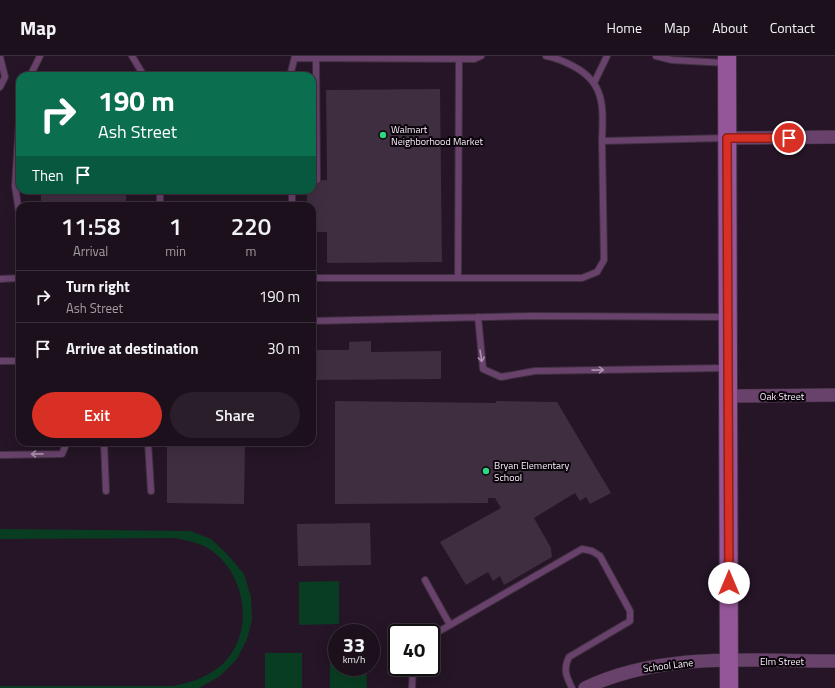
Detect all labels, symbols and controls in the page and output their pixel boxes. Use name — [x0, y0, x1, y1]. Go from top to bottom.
text: Map — [20, 13, 56, 42]
text: Home — [607, 17, 642, 38]
text: Map — [664, 17, 690, 38]
text: About — [712, 17, 748, 38]
text: Contact — [770, 17, 815, 38]
text: 190 m — [98, 79, 175, 122]
icon: right — [32, 88, 84, 140]
text: Ash Street — [98, 118, 177, 145]
pin — [772, 121, 806, 155]
place label: Walmart Neighborhood Market — [391, 122, 483, 149]
icon: arrive — [778, 127, 800, 149]
marker: Walmart Neighborhood Market — [378, 130, 388, 140]
text: Then — [32, 164, 64, 187]
icon: arrive — [72, 164, 94, 186]
text: 11:58 — [61, 208, 120, 244]
text: 1 — [169, 208, 182, 244]
text: 220 — [231, 208, 271, 244]
text: Arrival — [73, 241, 108, 261]
text: min — [165, 241, 186, 261]
text: m — [246, 241, 256, 261]
text: Turn right — [66, 275, 130, 298]
text: 190 m — [259, 285, 300, 308]
icon: right — [32, 286, 54, 308]
text: Ash Street — [66, 298, 123, 318]
text: Arrive at destination — [66, 337, 199, 360]
text: 30 m — [267, 337, 300, 360]
icon: arrive — [32, 338, 54, 360]
one-way arrow — [477, 349, 485, 362]
one-way arrow — [591, 366, 604, 373]
street label: Oak Street — [760, 389, 805, 404]
button: Exit — [32, 392, 162, 438]
button: Share — [170, 392, 300, 438]
one-way arrow — [31, 450, 44, 458]
place label: Bryan Elementary School — [494, 458, 570, 485]
marker: Bryan Elementary School — [481, 466, 491, 476]
position arrow — [708, 562, 750, 604]
speed limit sign: 40 — [388, 624, 440, 676]
text: 33 — [343, 629, 365, 660]
text: km/h — [343, 652, 365, 667]
street label: Elm Street — [760, 654, 805, 669]
street label: School Lane — [642, 655, 694, 676]

